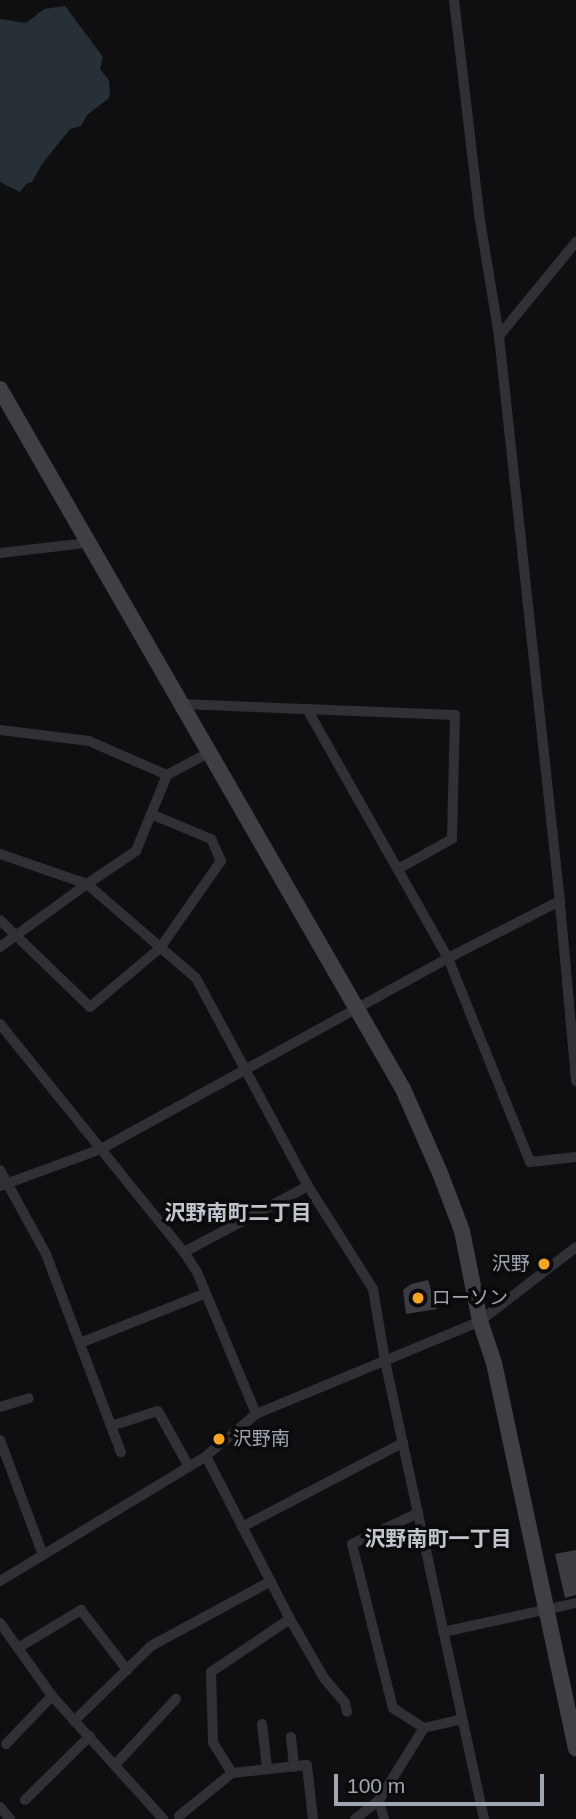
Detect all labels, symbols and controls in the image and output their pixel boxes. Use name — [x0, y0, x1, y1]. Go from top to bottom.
district label: 沢野南町二丁目 — [165, 1200, 311, 1226]
place label: 沢野 — [492, 1253, 530, 1275]
marker: 沢野 — [536, 1256, 552, 1272]
place label: ローソン — [432, 1287, 508, 1309]
marker: ローソン — [410, 1290, 426, 1306]
place label: 沢野南 — [233, 1428, 290, 1450]
marker: 沢野南 — [211, 1431, 227, 1447]
district label: 沢野南町一丁目 — [365, 1526, 511, 1552]
scale bar — [338, 1759, 548, 1803]
text: 100 m — [347, 1774, 405, 1797]

